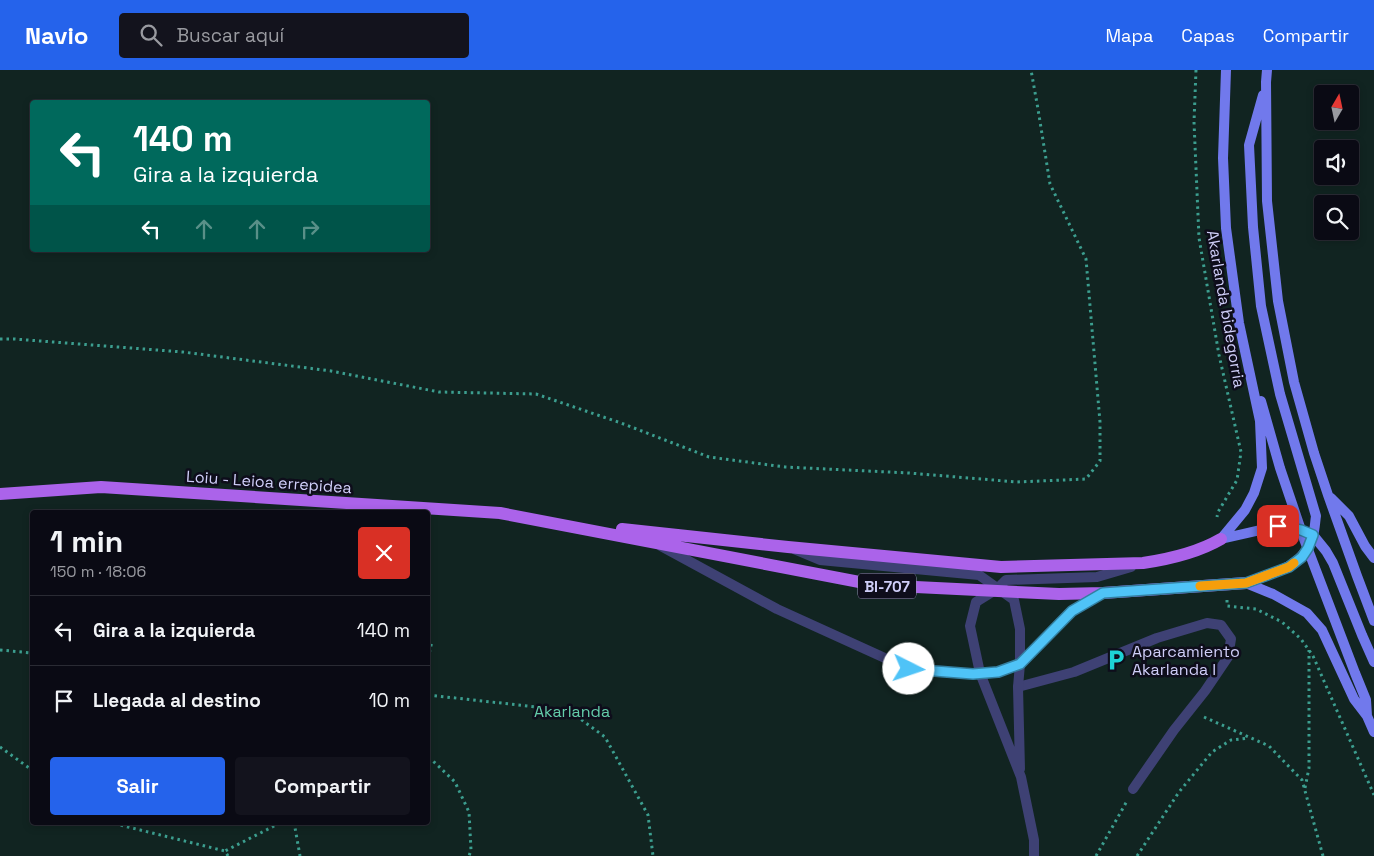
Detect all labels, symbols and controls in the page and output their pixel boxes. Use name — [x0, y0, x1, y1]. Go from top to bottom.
search box — [119, 13, 469, 58]
text: Navio — [25, 20, 89, 51]
icon: search — [137, 21, 165, 49]
text: Buscar aquí — [177, 23, 284, 48]
text: Mapa — [1105, 24, 1153, 47]
text: Capas — [1181, 24, 1235, 47]
text: Compartir — [1263, 24, 1349, 47]
north arrow — [1314, 85, 1359, 130]
map controls — [1314, 85, 1359, 240]
text: 140 m — [133, 117, 233, 161]
icon: left — [50, 120, 115, 185]
button: sound — [1314, 140, 1359, 185]
text: Gira a la izquierda — [133, 160, 318, 188]
button: search — [1314, 195, 1359, 240]
icon: left — [137, 215, 165, 243]
icon: ahead — [190, 215, 218, 243]
icon: ahead — [243, 215, 271, 243]
icon: right — [296, 215, 324, 243]
street label: Akarlanda bidegorria — [1202, 229, 1250, 389]
street label: Loiu - Leioa errepidea — [185, 466, 353, 498]
pin — [1257, 505, 1299, 547]
icon: arrive — [1264, 512, 1292, 540]
text: 1 min — [50, 522, 123, 561]
button: close — [358, 527, 410, 579]
text: 150 m · 18:06 — [50, 561, 146, 582]
road number: BI-707 — [858, 574, 916, 598]
icon: left — [50, 617, 78, 645]
text: Gira a la izquierda — [93, 618, 255, 643]
text: 140 m — [357, 618, 410, 643]
place label: Aparcamiento Akarlanda I — [1132, 641, 1240, 680]
position arrow — [882, 642, 934, 694]
parking icon: Aparcamiento Akarlanda I — [1103, 647, 1129, 673]
icon: arrive — [50, 687, 78, 715]
text: Llegada al destino — [93, 688, 261, 713]
text: 10 m — [369, 688, 410, 713]
park label: Akarlanda — [534, 701, 610, 722]
button: Salir — [50, 757, 225, 815]
button: Compartir — [235, 757, 410, 815]

